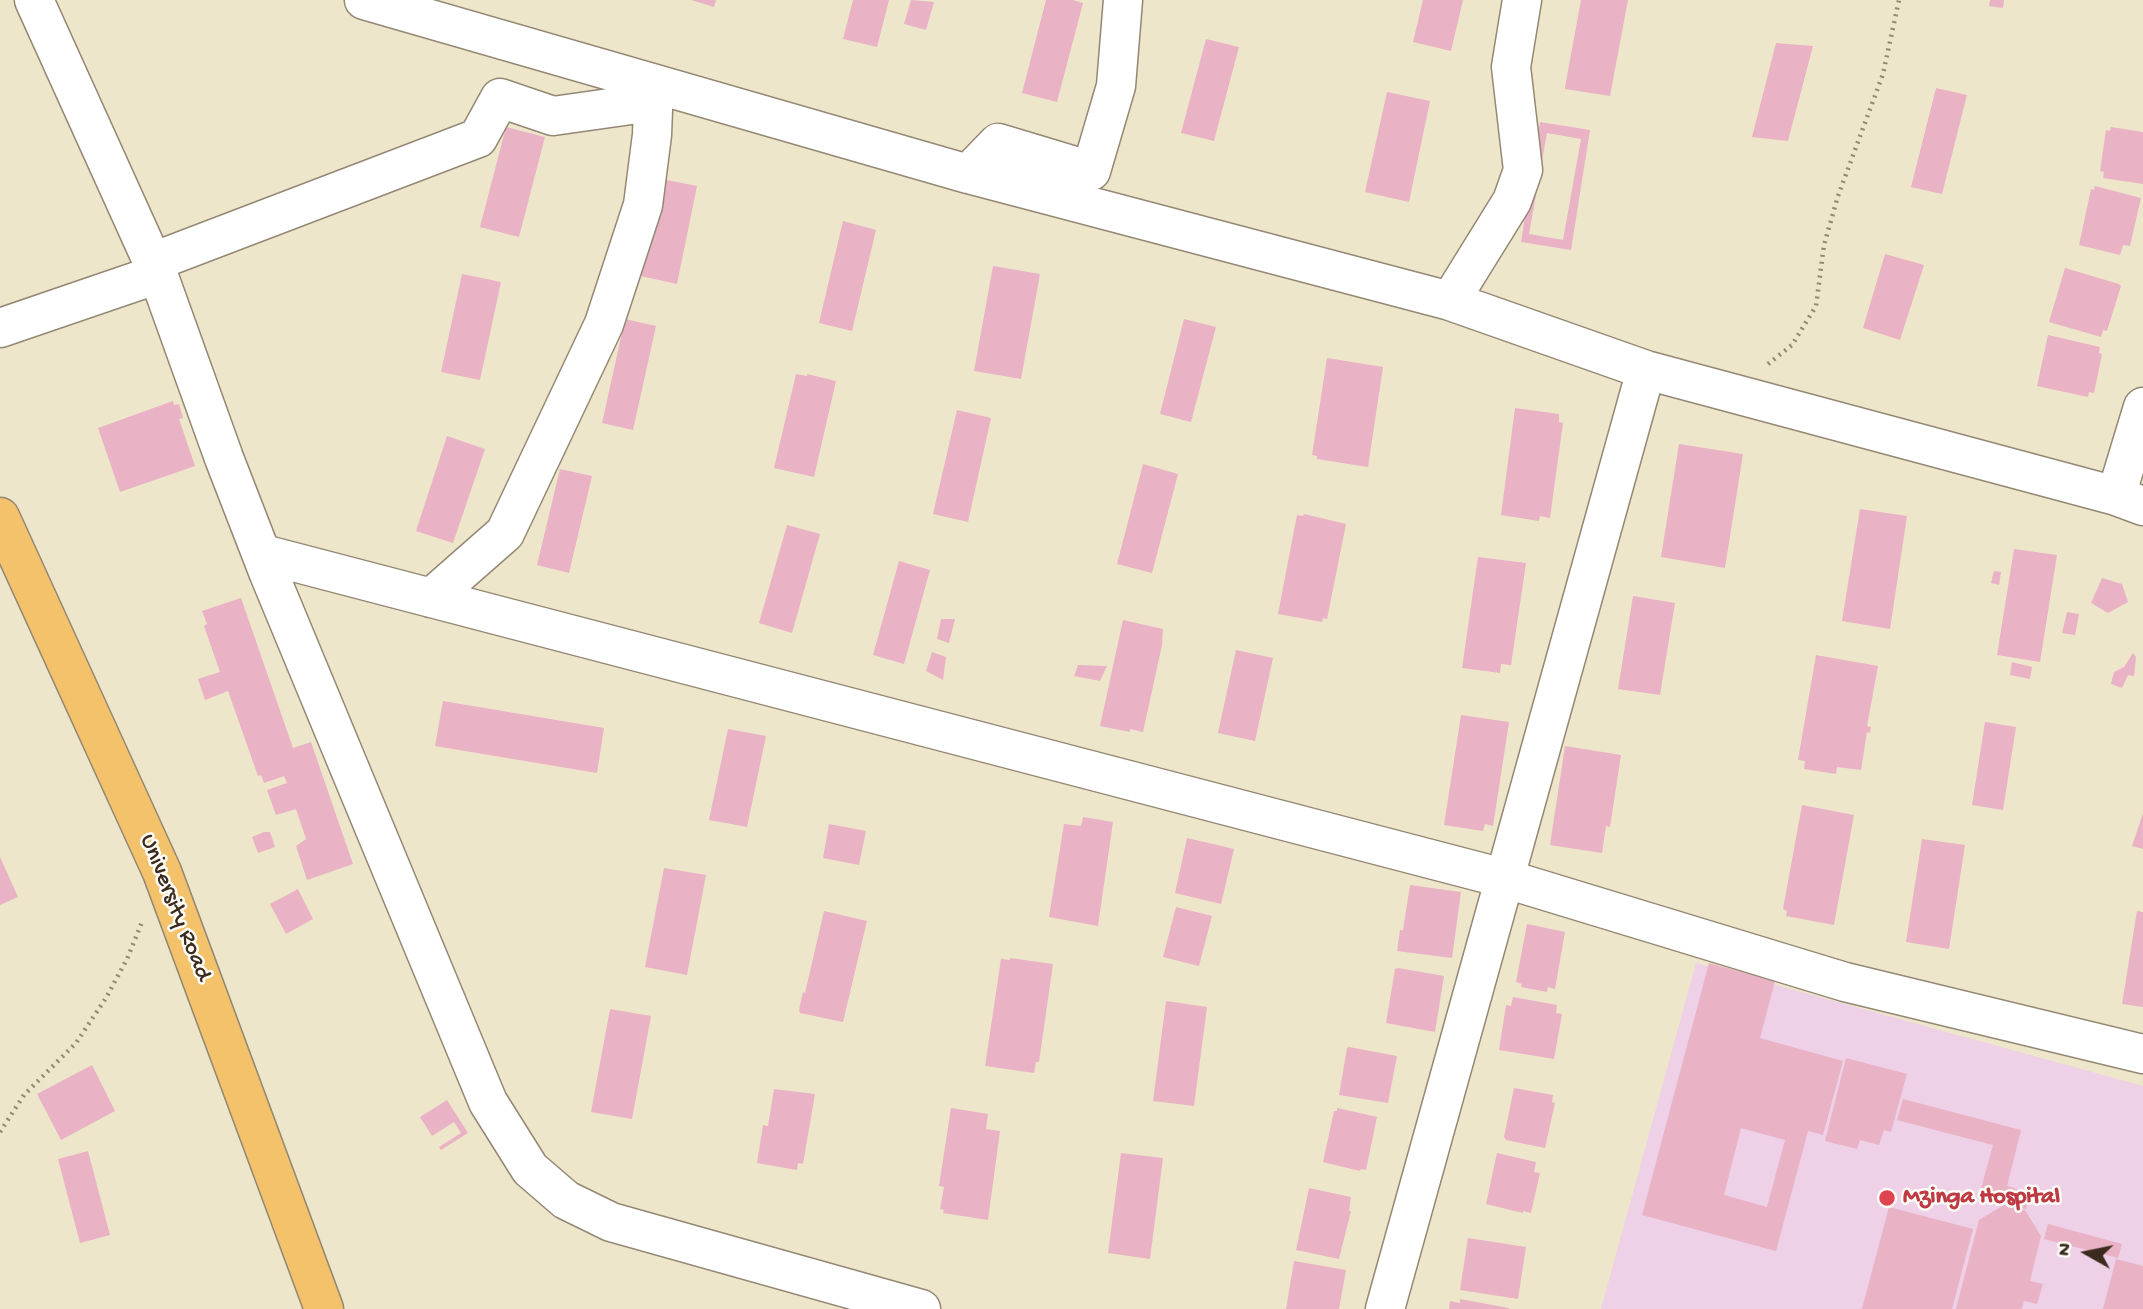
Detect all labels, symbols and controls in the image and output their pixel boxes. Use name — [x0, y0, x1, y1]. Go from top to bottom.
street label: University Road — [131, 830, 217, 986]
place label: Mzinga Hospital — [1903, 1184, 2060, 1212]
marker: Mzinga Hospital — [1877, 1188, 1897, 1208]
north arrow — [2052, 1218, 2122, 1288]
text: N — [2053, 1242, 2078, 1258]

